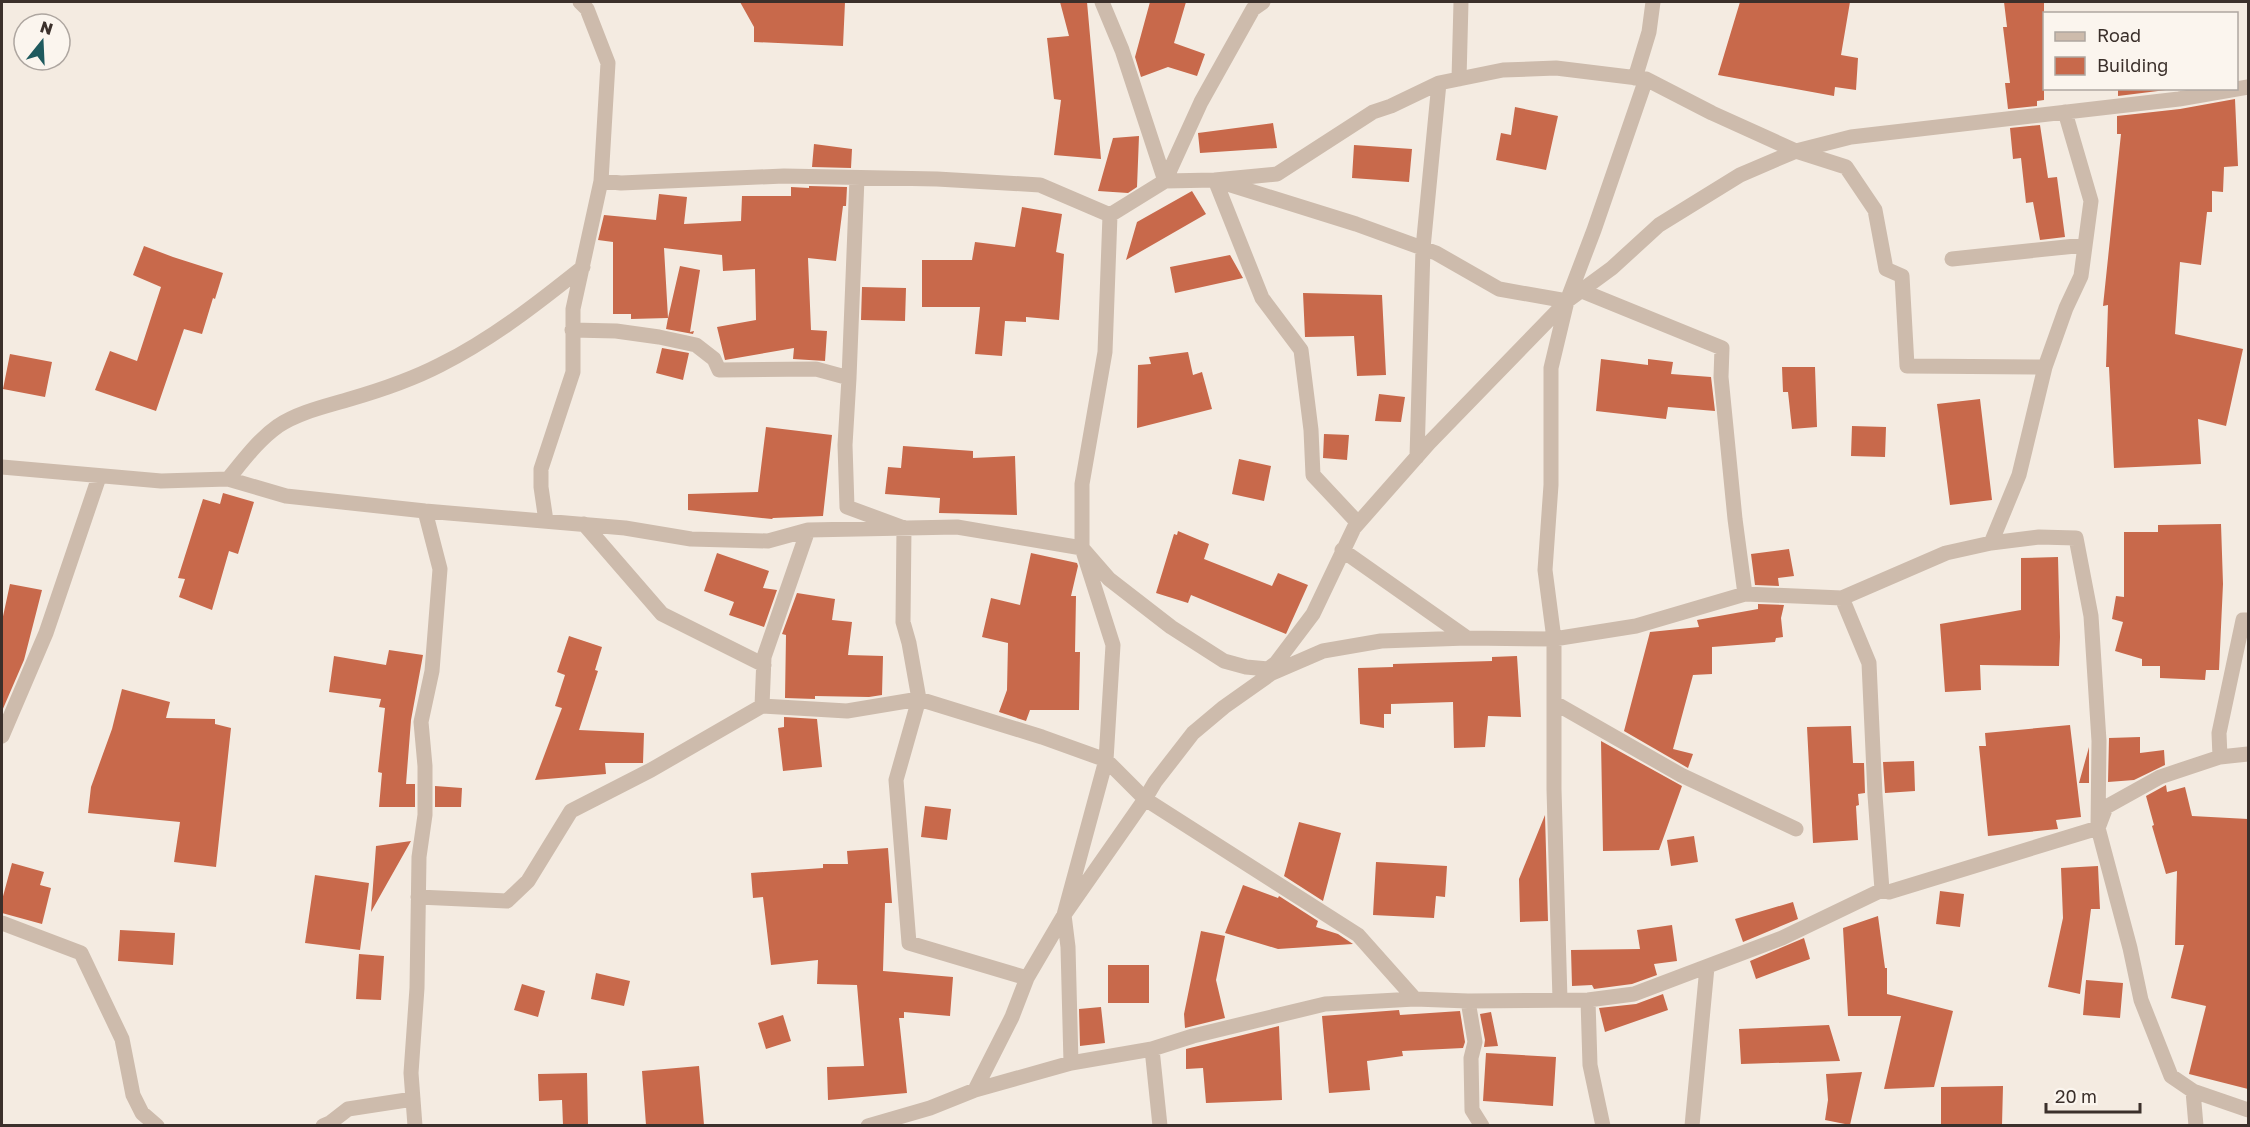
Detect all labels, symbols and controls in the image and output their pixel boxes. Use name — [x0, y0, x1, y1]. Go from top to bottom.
north arrow — [12, 12, 72, 72]
legend — [2043, 12, 2238, 90]
text: N — [38, 16, 56, 39]
text: Road — [2097, 24, 2141, 46]
text: Building — [2097, 54, 2168, 76]
scale bar — [2046, 1076, 2140, 1114]
text: 20 m — [2055, 1085, 2097, 1107]

